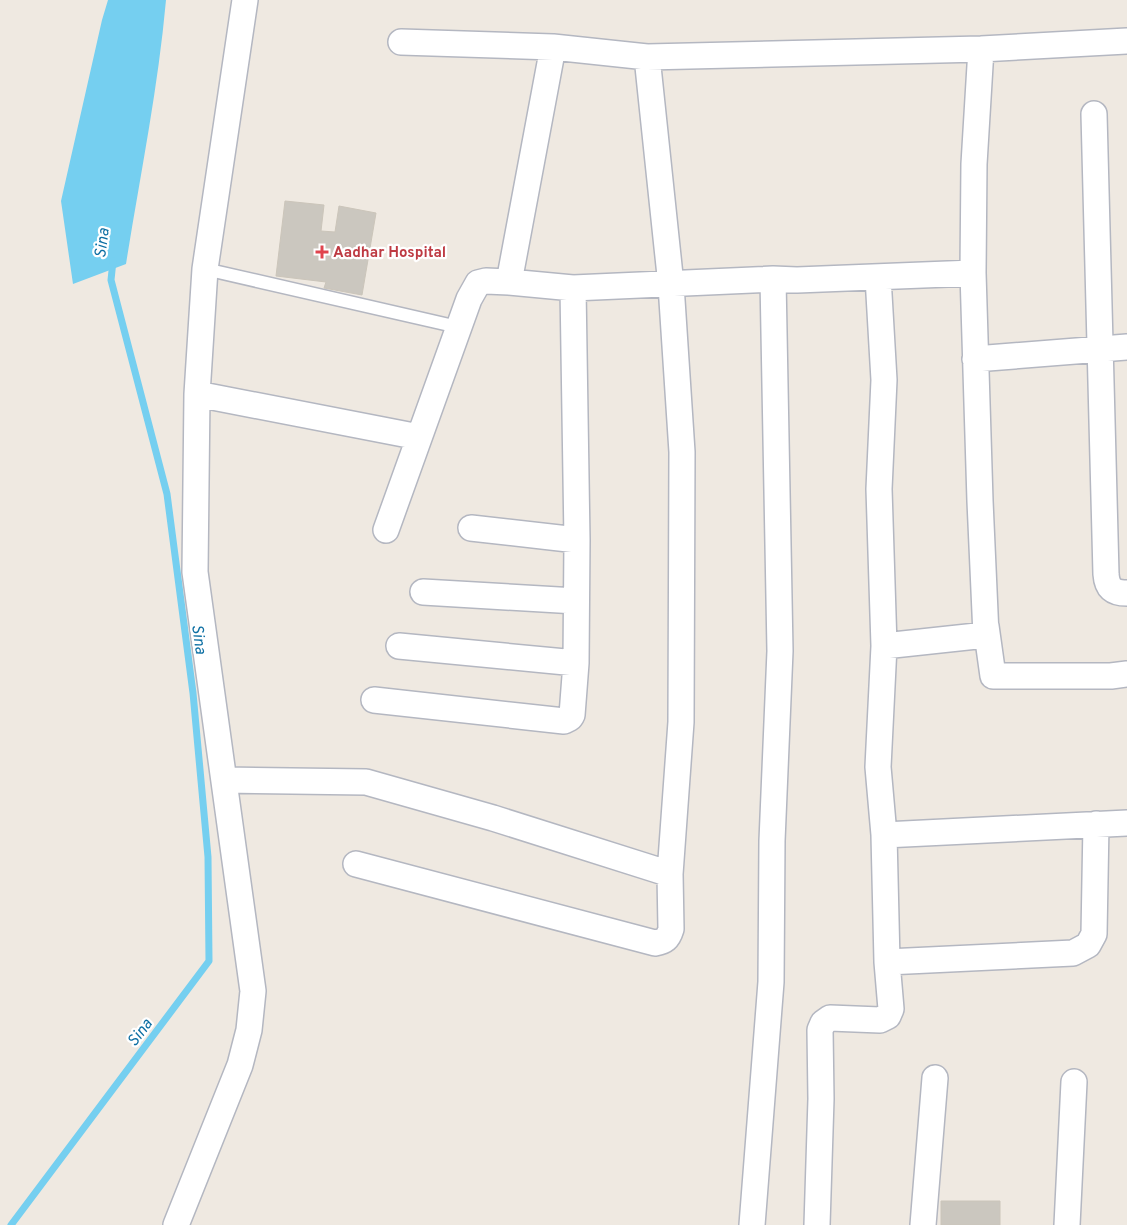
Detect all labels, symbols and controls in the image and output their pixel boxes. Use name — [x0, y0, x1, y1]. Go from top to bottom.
water label: Sina — [91, 226, 115, 259]
place label: Aadhar Hospital — [333, 244, 446, 263]
marker: Aadhar Hospital — [315, 245, 329, 259]
water label: Sina — [186, 623, 210, 656]
water label: Sina — [124, 1015, 158, 1051]

